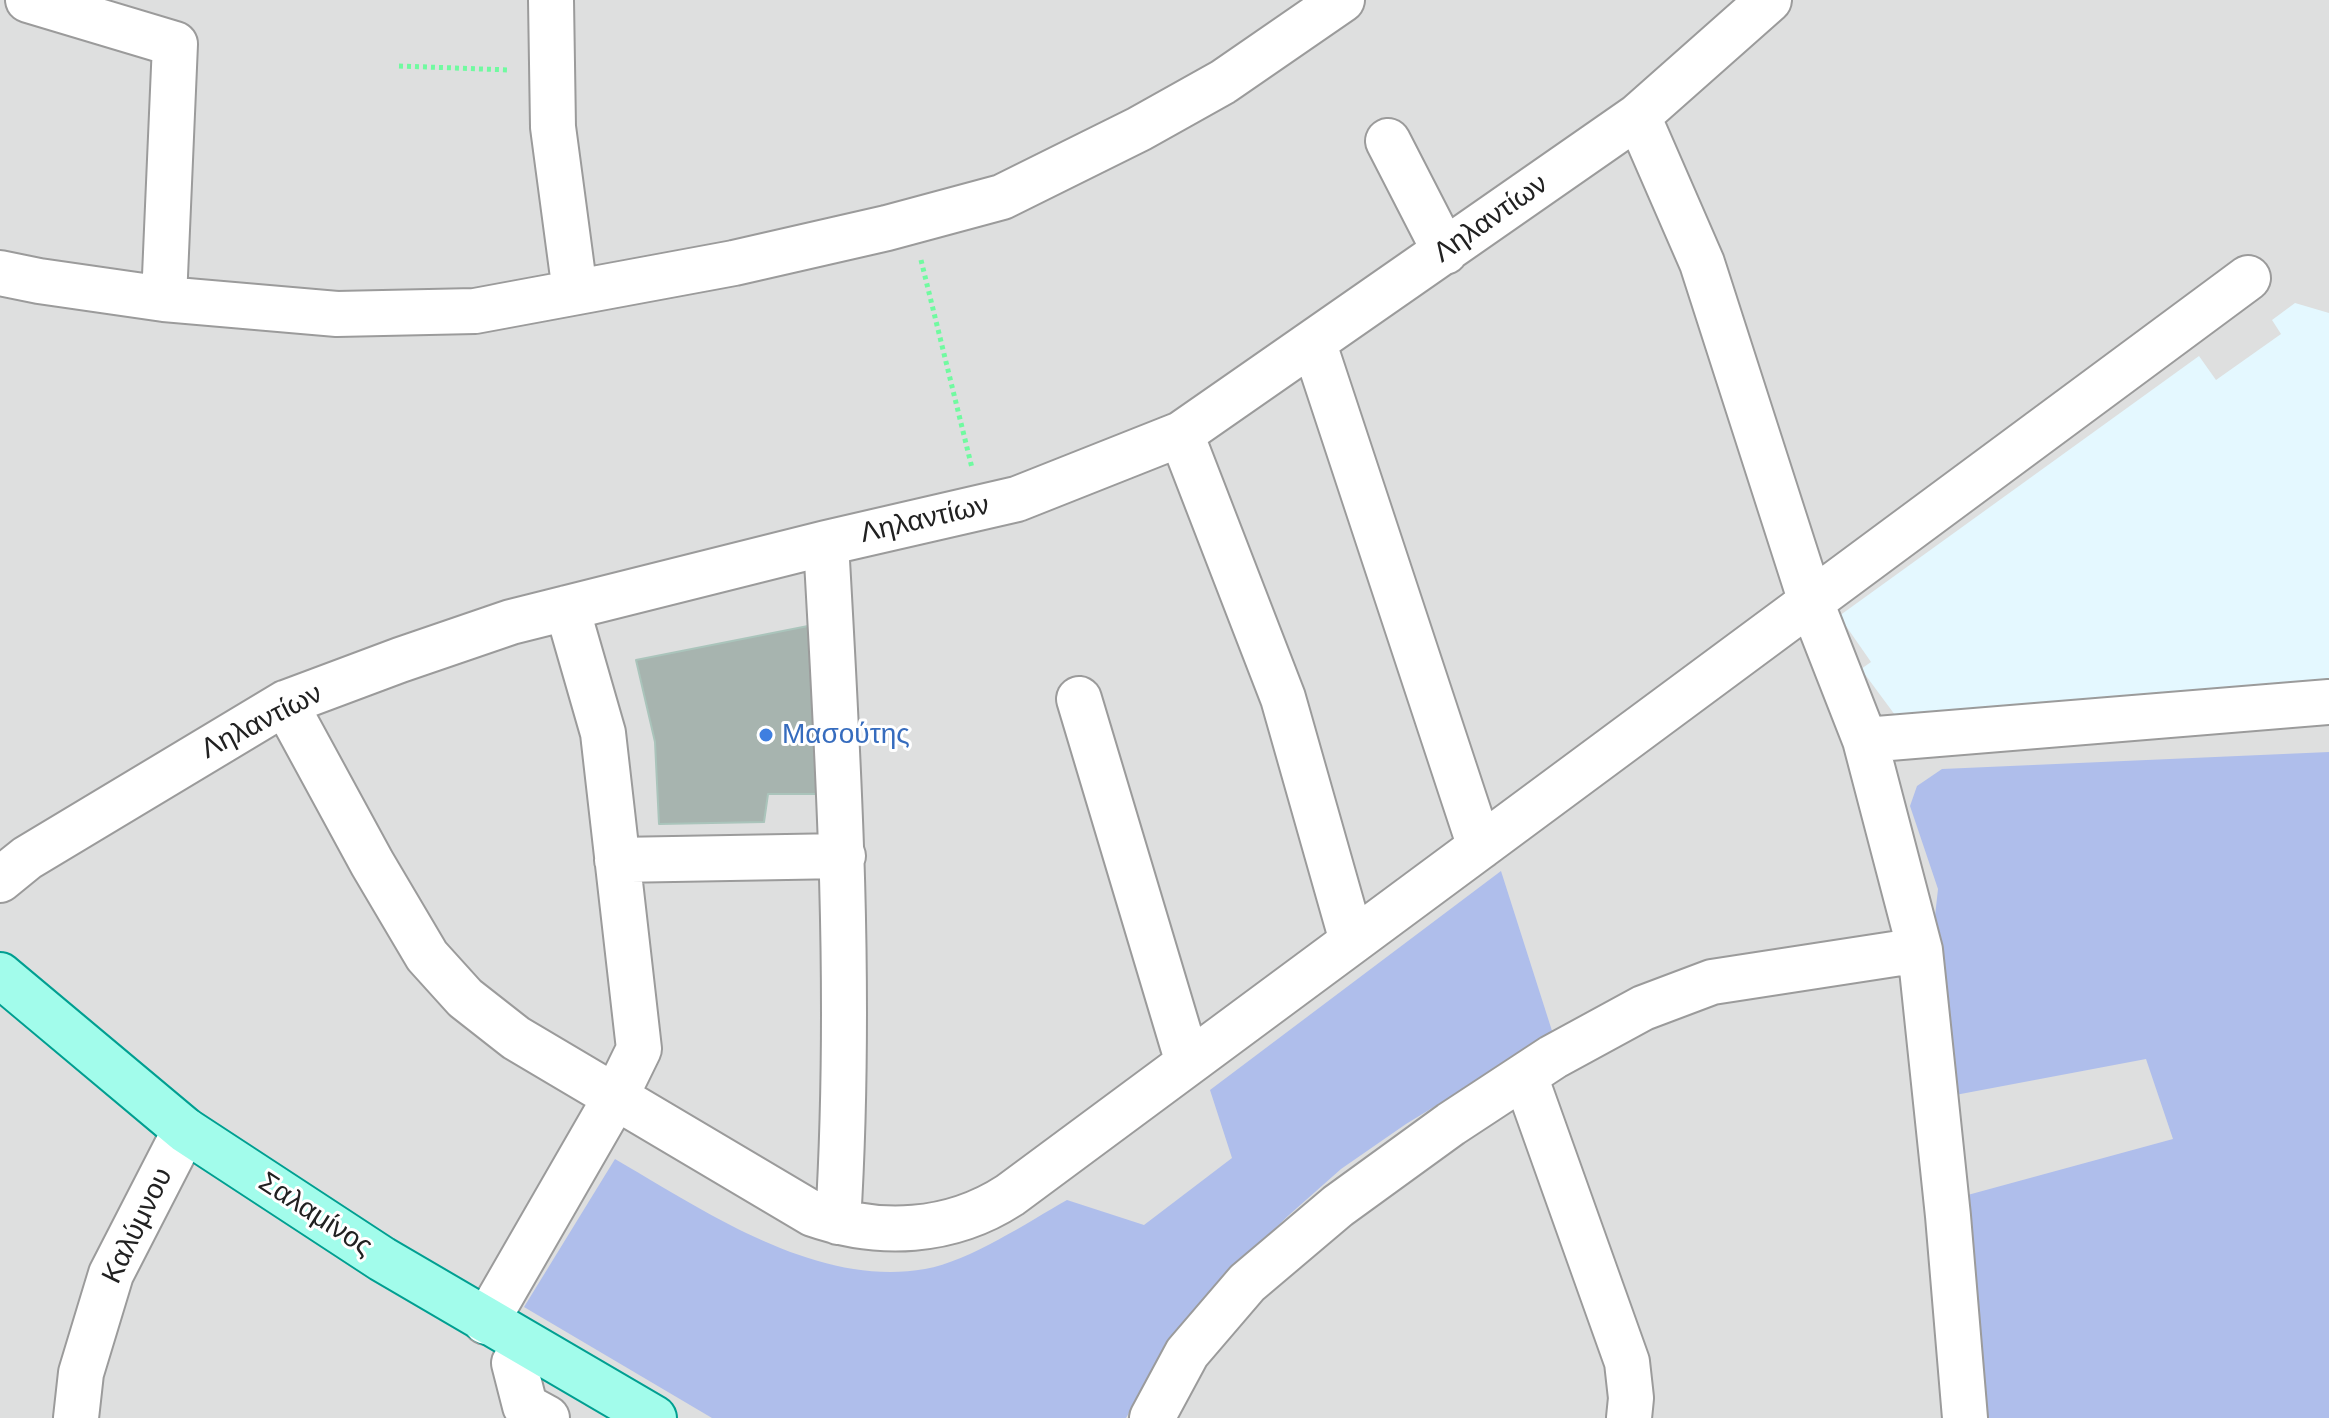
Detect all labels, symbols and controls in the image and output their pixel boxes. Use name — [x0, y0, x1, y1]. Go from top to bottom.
street label: Ληλαντίων — [1428, 168, 1554, 270]
street label: Ληλαντίων — [857, 489, 993, 551]
street label: Ληλαντίων — [196, 677, 328, 767]
place label: Μασούτης — [782, 718, 910, 752]
marker: Μασούτης — [757, 726, 775, 744]
street label: Καλύμνου — [96, 1163, 180, 1289]
street label: Σαλαμίνος — [252, 1166, 378, 1264]

